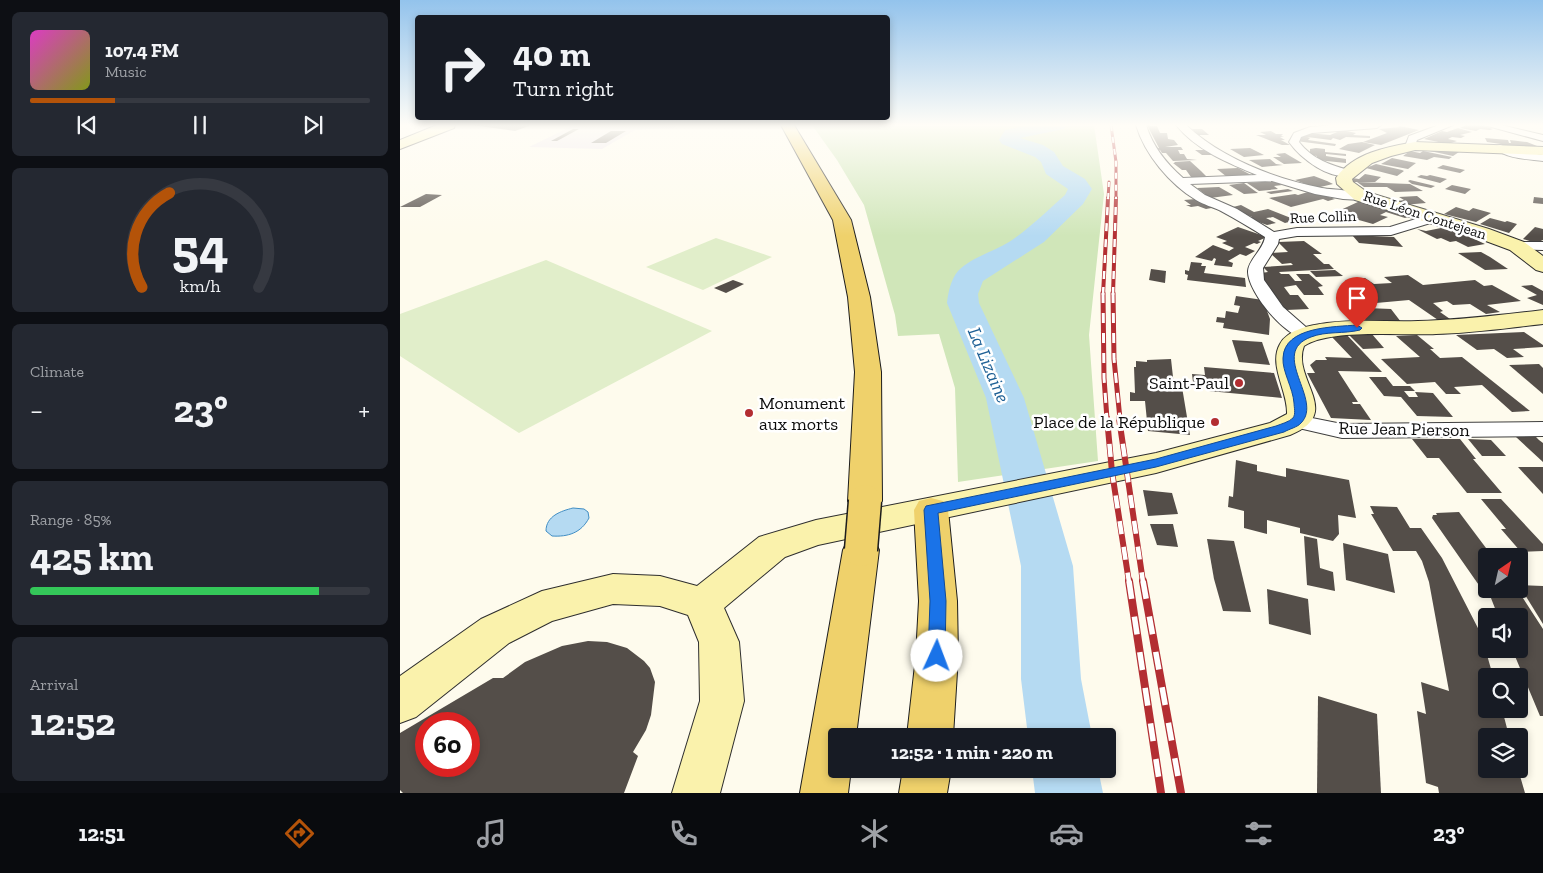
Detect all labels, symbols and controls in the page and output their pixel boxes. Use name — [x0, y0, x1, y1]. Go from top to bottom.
text: 40 m — [513, 33, 590, 75]
icon: right — [430, 35, 495, 100]
text: 107.4 FM — [105, 39, 179, 62]
text: Music — [105, 62, 147, 81]
text: Turn right — [513, 75, 614, 102]
icon: previous — [73, 111, 101, 139]
icon: pause — [186, 111, 214, 139]
icon: next — [299, 111, 327, 139]
street label: Rue Léon Contejean — [1361, 187, 1489, 244]
street label: Rue Collin — [1290, 207, 1357, 227]
text: 54 — [172, 217, 228, 279]
text: km/h — [180, 275, 220, 297]
pin — [1336, 277, 1378, 328]
icon: arrive — [1343, 284, 1371, 312]
water label: La Lizaine — [963, 324, 1015, 406]
text: Climate — [30, 362, 84, 381]
place label: Saint-Paul — [1149, 372, 1229, 394]
marker: Saint-Paul — [1233, 377, 1245, 389]
text: 23° — [173, 386, 228, 432]
place label: Monument aux morts — [759, 392, 845, 435]
text: − — [30, 394, 43, 427]
text: + — [358, 394, 370, 427]
marker: Monument aux morts — [743, 407, 755, 419]
place label: Place de la République — [1033, 411, 1205, 433]
marker: Place de la République — [1209, 416, 1221, 428]
street label: Rue Jean Pierson — [1338, 417, 1471, 441]
text: Range · 85% — [30, 510, 112, 529]
text: 425 km — [30, 534, 153, 580]
north arrow — [1478, 548, 1528, 598]
map controls — [1478, 548, 1528, 778]
button: sound — [1478, 608, 1528, 658]
position arrow — [910, 629, 962, 681]
button: search — [1478, 668, 1528, 718]
text: Arrival — [30, 675, 78, 694]
text: 12:52 — [30, 699, 115, 745]
speed limit sign: 60 — [415, 712, 480, 777]
button: layers — [1478, 728, 1528, 778]
text: 12:52 · 1 min · 220 m — [891, 741, 1053, 764]
icon: directions — [282, 816, 317, 851]
icon: music — [474, 816, 509, 851]
icon: phone — [666, 816, 701, 851]
icon: climate — [857, 816, 892, 851]
icon: car — [1049, 816, 1084, 851]
icon: filters — [1241, 816, 1276, 851]
text: 12:51 — [78, 820, 125, 847]
text: 23° — [1433, 820, 1465, 847]

